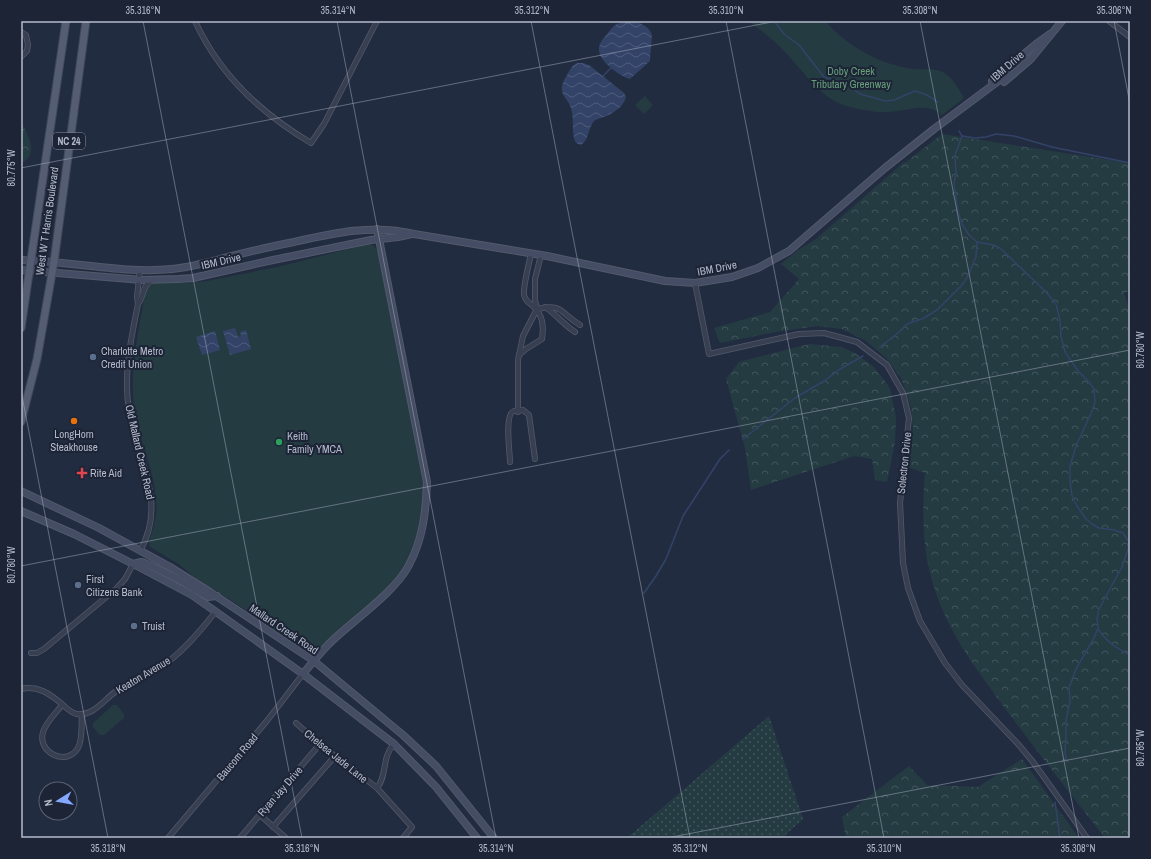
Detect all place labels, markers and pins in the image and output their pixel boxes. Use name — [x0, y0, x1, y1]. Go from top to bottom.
place label: Charlotte Metro Credit Union — [101, 344, 163, 371]
marker: Charlotte Metro Credit Union — [88, 352, 98, 362]
marker: LongHorn Steakhouse — [69, 416, 79, 426]
place label: LongHorn Steakhouse — [50, 427, 98, 454]
place label: Keith Family YMCA — [287, 429, 343, 456]
marker: Keith Family YMCA — [274, 437, 284, 447]
place label: Rite Aid — [90, 466, 122, 480]
marker: Rite Aid — [77, 468, 87, 478]
place label: First Citizens Bank — [86, 572, 143, 599]
marker: First Citizens Bank — [73, 580, 83, 590]
place label: Truist — [142, 619, 165, 633]
marker: Truist — [129, 621, 139, 631]

